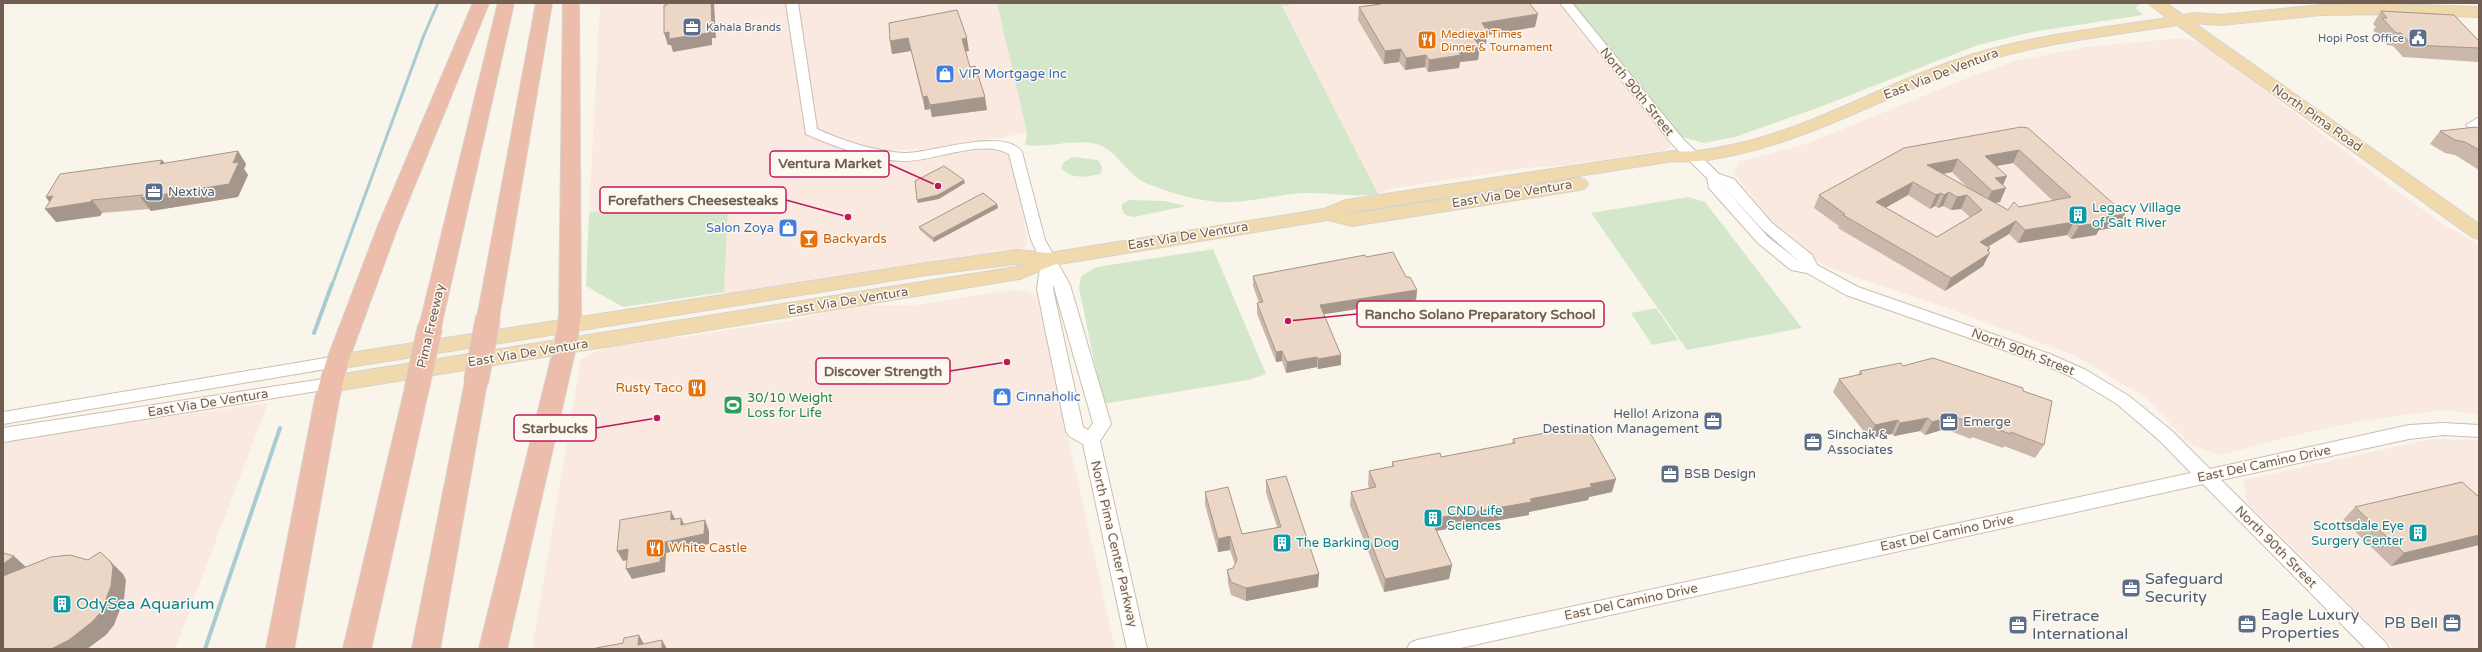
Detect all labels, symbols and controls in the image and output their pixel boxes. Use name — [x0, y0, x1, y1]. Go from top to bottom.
office icon: Kahala Brands — [681, 16, 703, 38]
place label: Kahala Brands — [706, 21, 781, 34]
public building icon: Hopi Post Office — [2407, 27, 2429, 49]
place label: Medieval Times Dinner & Tournament — [1441, 28, 1553, 54]
restaurant icon: Medieval Times Dinner & Tournament — [1416, 29, 1438, 51]
place label: Hopi Post Office — [2318, 32, 2404, 45]
street label: North 90th Street — [1596, 45, 1678, 139]
street label: East Via De Ventura — [1881, 45, 2001, 103]
shop icon: VIP Mortgage Inc — [934, 63, 956, 85]
place label: VIP Mortgage Inc — [959, 66, 1067, 82]
street label: North Pima Road — [2269, 81, 2365, 155]
callout: Ventura Market — [770, 151, 889, 177]
text: Ventura Market — [778, 155, 882, 172]
street label: East Via De Ventura — [1451, 177, 1573, 211]
office icon: Nextiva — [143, 181, 165, 203]
place label: Nextiva — [168, 184, 215, 200]
callout: Forefathers Cheesesteaks — [600, 187, 786, 213]
text: Forefathers Cheesesteaks — [608, 192, 779, 209]
place label: Legacy Village of Salt River — [2092, 200, 2181, 231]
building icon: Legacy Village of Salt River — [2067, 204, 2089, 226]
shop icon: Salon Zoya — [777, 217, 799, 239]
street label: East Via De Ventura — [1127, 219, 1249, 253]
place label: Salon Zoya — [706, 220, 774, 236]
bar icon: Backyards — [798, 228, 820, 250]
place label: Backyards — [823, 231, 887, 247]
street label: Pima Freeway — [414, 282, 448, 370]
street label: East Via De Ventura — [787, 284, 909, 318]
callout: Rancho Solano Preparatory School — [1357, 301, 1604, 327]
text: Rancho Solano Preparatory School — [1364, 306, 1596, 323]
street label: North 90th Street — [1969, 325, 2077, 379]
street label: East Via De Ventura — [467, 336, 589, 370]
callout: Discover Strength — [816, 358, 950, 384]
text: Discover Strength — [824, 363, 942, 380]
restaurant icon: Rusty Taco — [686, 377, 708, 399]
place label: Rusty Taco — [615, 380, 683, 396]
street label: East Via De Ventura — [147, 386, 269, 420]
shop icon: Cinnaholic — [991, 386, 1013, 408]
place label: Cinnaholic — [1016, 389, 1081, 405]
place label: 30/10 Weight Loss for Life — [747, 390, 833, 421]
sports icon: 30/10 Weight Loss for Life — [722, 394, 744, 416]
place label: Hello! Arizona Destination Management — [1543, 406, 1699, 437]
office icon: Hello! Arizona Destination Management — [1702, 410, 1724, 432]
office icon: Emerge — [1938, 411, 1960, 433]
place label: Emerge — [1963, 414, 2011, 430]
callout: Starbucks — [514, 415, 596, 441]
text: Starbucks — [522, 420, 588, 437]
place label: Sinchak & Associates — [1827, 427, 1893, 458]
office icon: Sinchak & Associates — [1802, 431, 1824, 453]
street label: East Del Camino Drive — [2196, 442, 2332, 486]
street label: North Pima Center Parkway — [1087, 459, 1141, 629]
office icon: BSB Design — [1659, 463, 1681, 485]
place label: BSB Design — [1684, 466, 1756, 482]
place label: CND Life Sciences — [1447, 503, 1502, 534]
street label: North 90th Street — [2232, 503, 2320, 591]
building icon: CND Life Sciences — [1422, 507, 1444, 529]
street label: East Del Camino Drive — [1879, 511, 2015, 555]
place label: Scottsdale Eye Surgery Center — [2311, 518, 2404, 549]
building icon: Scottsdale Eye Surgery Center — [2407, 522, 2429, 544]
building icon: The Barking Dog — [1271, 532, 1293, 554]
place label: The Barking Dog — [1296, 535, 1399, 551]
restaurant icon: White Castle — [644, 537, 666, 559]
place label: White Castle — [669, 540, 747, 556]
place label: Safeguard Security — [2145, 569, 2223, 607]
office icon: Safeguard Security — [2120, 577, 2142, 599]
street label: East Del Camino Drive — [1563, 580, 1699, 624]
building icon: OdySea Aquarium — [51, 593, 73, 615]
place label: OdySea Aquarium — [76, 594, 215, 614]
place label: Eagle Luxury Properties — [2261, 605, 2360, 643]
place label: Firetrace International — [2032, 606, 2128, 644]
office icon: PB Bell — [2441, 612, 2463, 634]
office icon: Eagle Luxury Properties — [2236, 613, 2258, 635]
place label: PB Bell — [2384, 613, 2438, 633]
office icon: Firetrace International — [2007, 614, 2029, 636]

